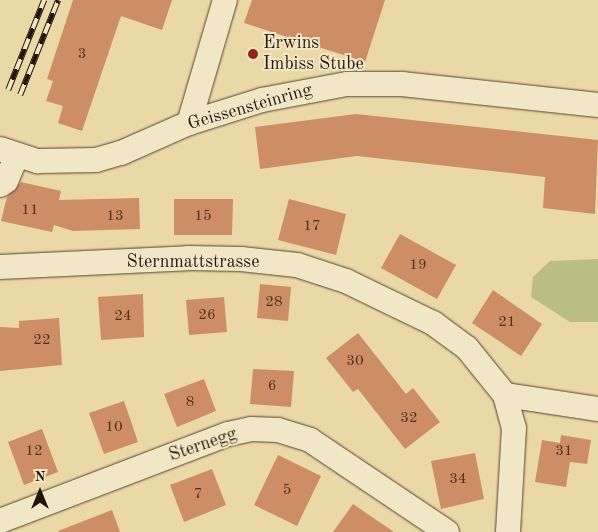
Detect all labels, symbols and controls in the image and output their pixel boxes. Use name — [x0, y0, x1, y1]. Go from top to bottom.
place label: Erwins Imbiss Stube — [263, 33, 364, 76]
house number: 3 — [78, 46, 86, 64]
marker: Erwins Imbiss Stube — [247, 48, 259, 60]
street label: Geissensteinring — [185, 79, 315, 135]
house number: 11 — [21, 202, 39, 220]
house number: 13 — [106, 208, 124, 226]
house number: 15 — [194, 208, 212, 226]
house number: 17 — [303, 218, 321, 236]
street label: Sternmattstrasse — [127, 251, 259, 273]
house number: 19 — [409, 257, 427, 275]
house number: 28 — [265, 294, 283, 312]
house number: 26 — [198, 307, 216, 325]
house number: 24 — [114, 308, 132, 326]
house number: 21 — [498, 314, 516, 332]
house number: 22 — [33, 332, 51, 350]
house number: 30 — [346, 353, 364, 371]
house number: 6 — [268, 378, 276, 396]
house number: 8 — [186, 394, 194, 412]
house number: 32 — [400, 410, 418, 428]
house number: 10 — [105, 419, 123, 437]
street label: Sternegg — [166, 423, 240, 467]
house number: 12 — [25, 443, 43, 461]
house number: 31 — [555, 443, 573, 461]
north arrow — [15, 467, 65, 517]
text: N — [35, 470, 45, 484]
house number: 34 — [449, 471, 467, 489]
house number: 5 — [283, 482, 291, 500]
house number: 7 — [194, 486, 202, 504]

